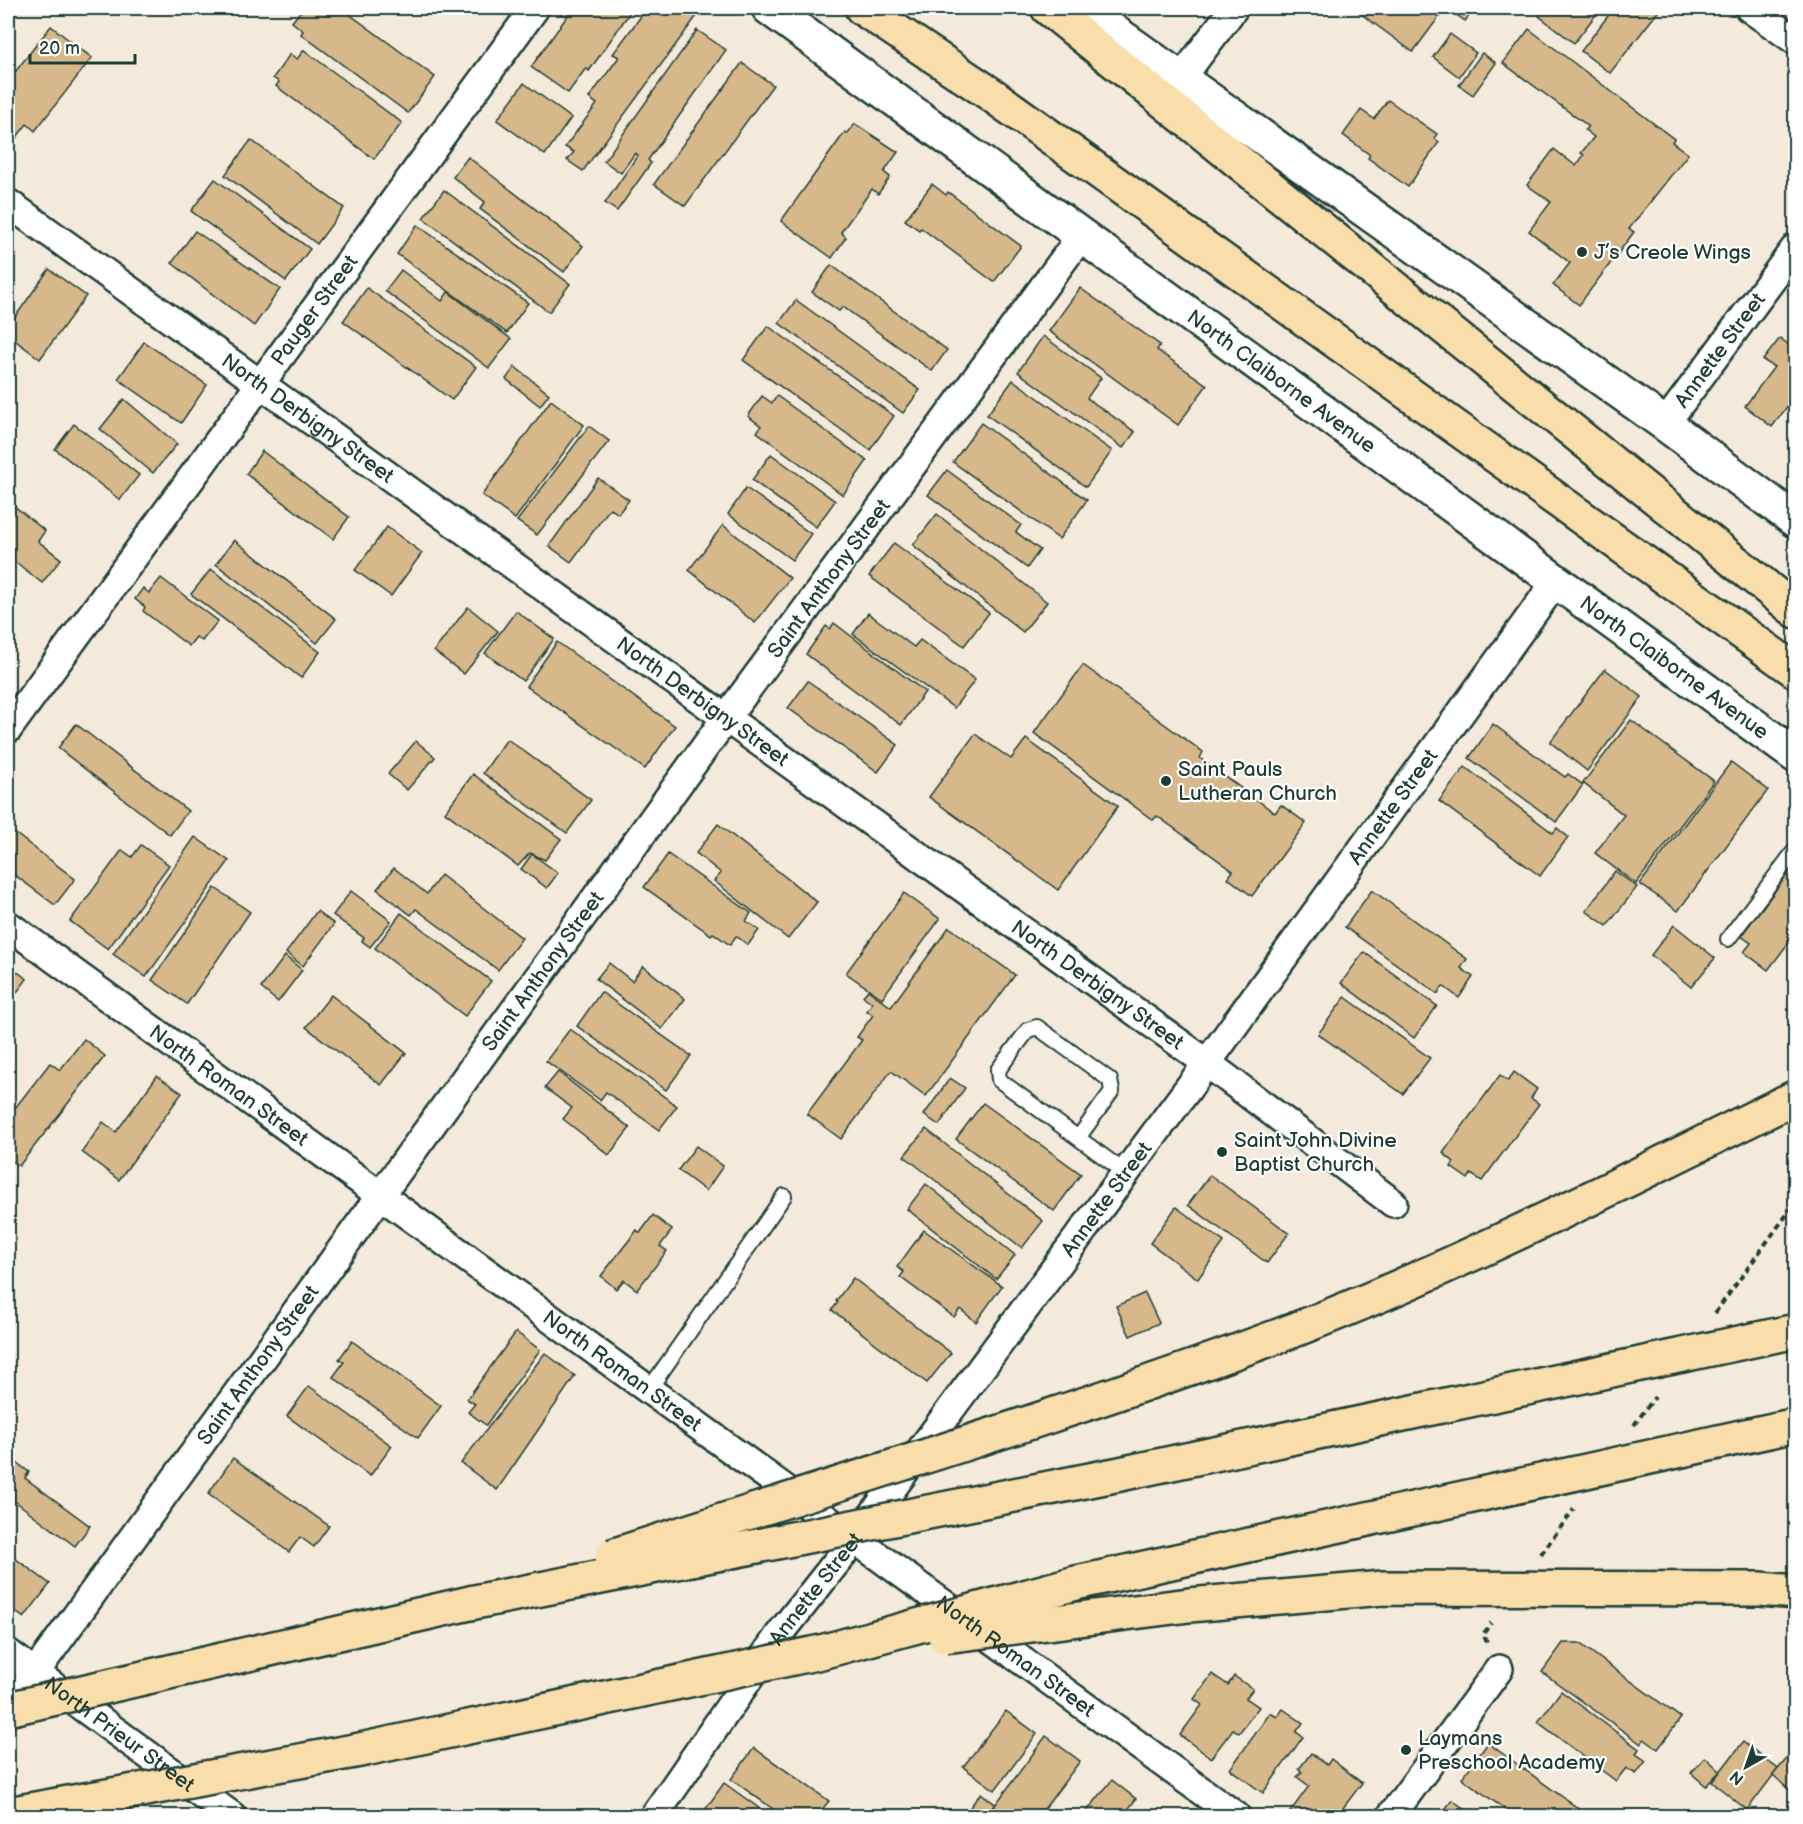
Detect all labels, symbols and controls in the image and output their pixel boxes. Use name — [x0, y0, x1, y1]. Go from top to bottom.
scale bar — [30, 27, 135, 65]
text: 20 m — [39, 38, 80, 59]
place label: J’s Creole Wings — [1594, 240, 1751, 265]
marker: J’s Creole Wings — [1575, 245, 1589, 259]
street label: Pauger Street — [266, 250, 364, 371]
street label: Annette Street — [1669, 288, 1771, 413]
street label: North Claiborne Avenue — [1182, 305, 1380, 459]
street label: North Derbigny Street — [216, 348, 399, 489]
street label: Saint Anthony Street — [762, 494, 896, 663]
street label: North Claiborne Avenue — [1575, 591, 1773, 745]
street label: North Derbigny Street — [611, 631, 794, 772]
street label: Annette Street — [1343, 744, 1444, 870]
place label: Saint Pauls Lutheran Church — [1178, 757, 1337, 806]
marker: Saint Pauls Lutheran Church — [1159, 774, 1173, 788]
street label: Saint Anthony Street — [477, 886, 610, 1056]
street label: North Derbigny Street — [1006, 915, 1189, 1056]
street label: North Roman Street — [144, 1020, 313, 1152]
place label: Saint John Divine Baptist Church — [1234, 1128, 1397, 1177]
street label: Annette Street — [1056, 1137, 1158, 1262]
marker: Saint John Divine Baptist Church — [1215, 1145, 1229, 1159]
street label: Saint Anthony Street — [192, 1280, 325, 1450]
street label: North Roman Street — [538, 1305, 707, 1437]
street label: Annette Street — [764, 1527, 869, 1650]
street label: North Roman Street — [931, 1591, 1100, 1723]
street label: North Prieur Street — [39, 1672, 200, 1798]
place label: Laymans Preschool Academy — [1418, 1726, 1606, 1775]
north arrow — [1716, 1737, 1776, 1797]
marker: Laymans Preschool Academy — [1399, 1743, 1413, 1757]
text: N — [1727, 1766, 1748, 1788]

